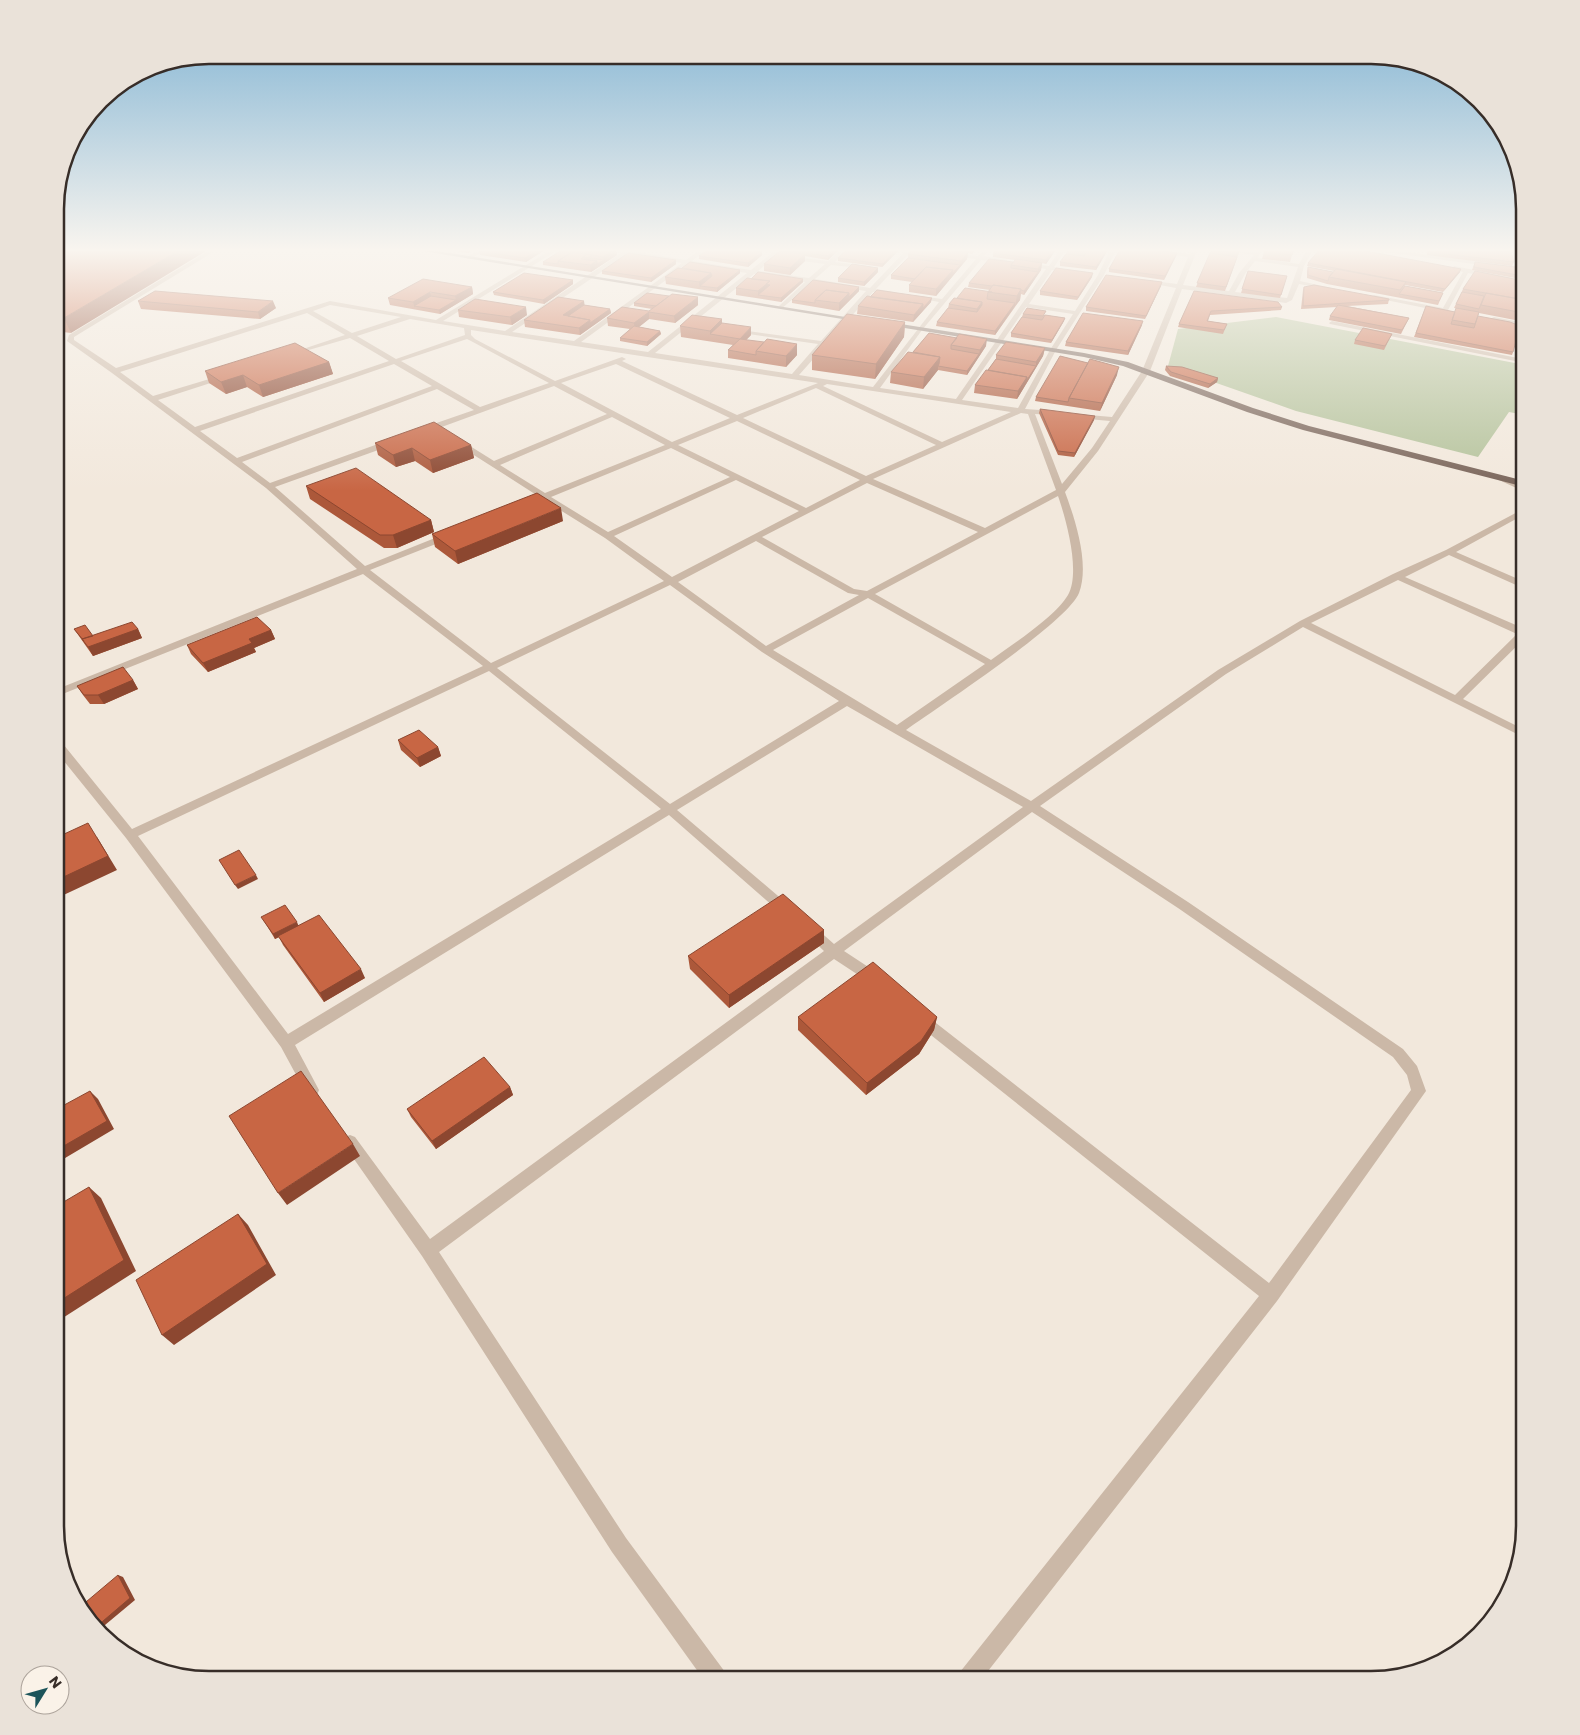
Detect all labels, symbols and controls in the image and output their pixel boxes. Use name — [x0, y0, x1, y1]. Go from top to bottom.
north arrow — [20, 1665, 70, 1715]
text: N — [44, 1672, 67, 1692]

